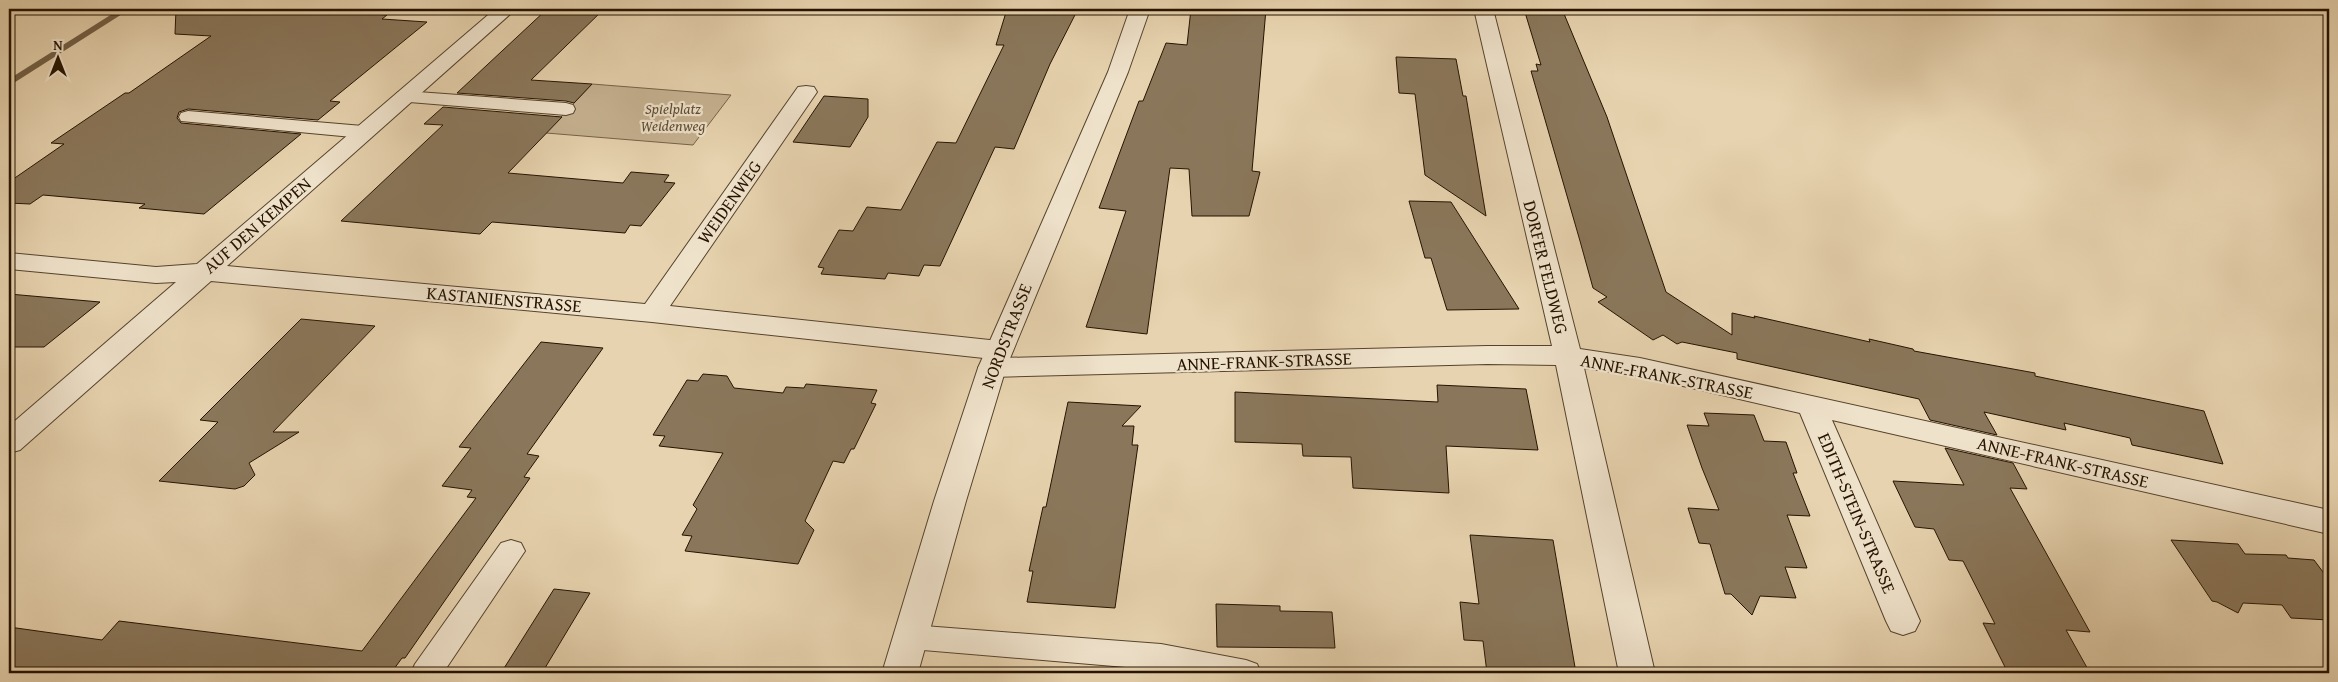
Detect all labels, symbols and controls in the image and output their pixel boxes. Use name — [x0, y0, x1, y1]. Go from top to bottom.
north arrow — [32, 32, 82, 82]
text: N — [53, 35, 63, 55]
park label: Spielplatz Weidenweg — [641, 98, 705, 136]
street label: WEIDENWEG — [690, 154, 768, 249]
street label: AUF DEN KEMPEN — [197, 170, 317, 280]
street label: DORFER FELDWEG — [1516, 197, 1576, 337]
street label: KASTANIENSTRASSE — [425, 279, 583, 319]
street label: NORDSTRASSE — [974, 279, 1038, 393]
street label: ANNE-FRANK-STRASSE — [1176, 344, 1352, 378]
street label: ANNE-FRANK-STRASSE — [1578, 346, 1756, 406]
street label: EDITH-STEIN-STRASSE — [1811, 429, 1903, 597]
street label: ANNE-FRANK-STRASSE — [1975, 429, 2151, 495]

